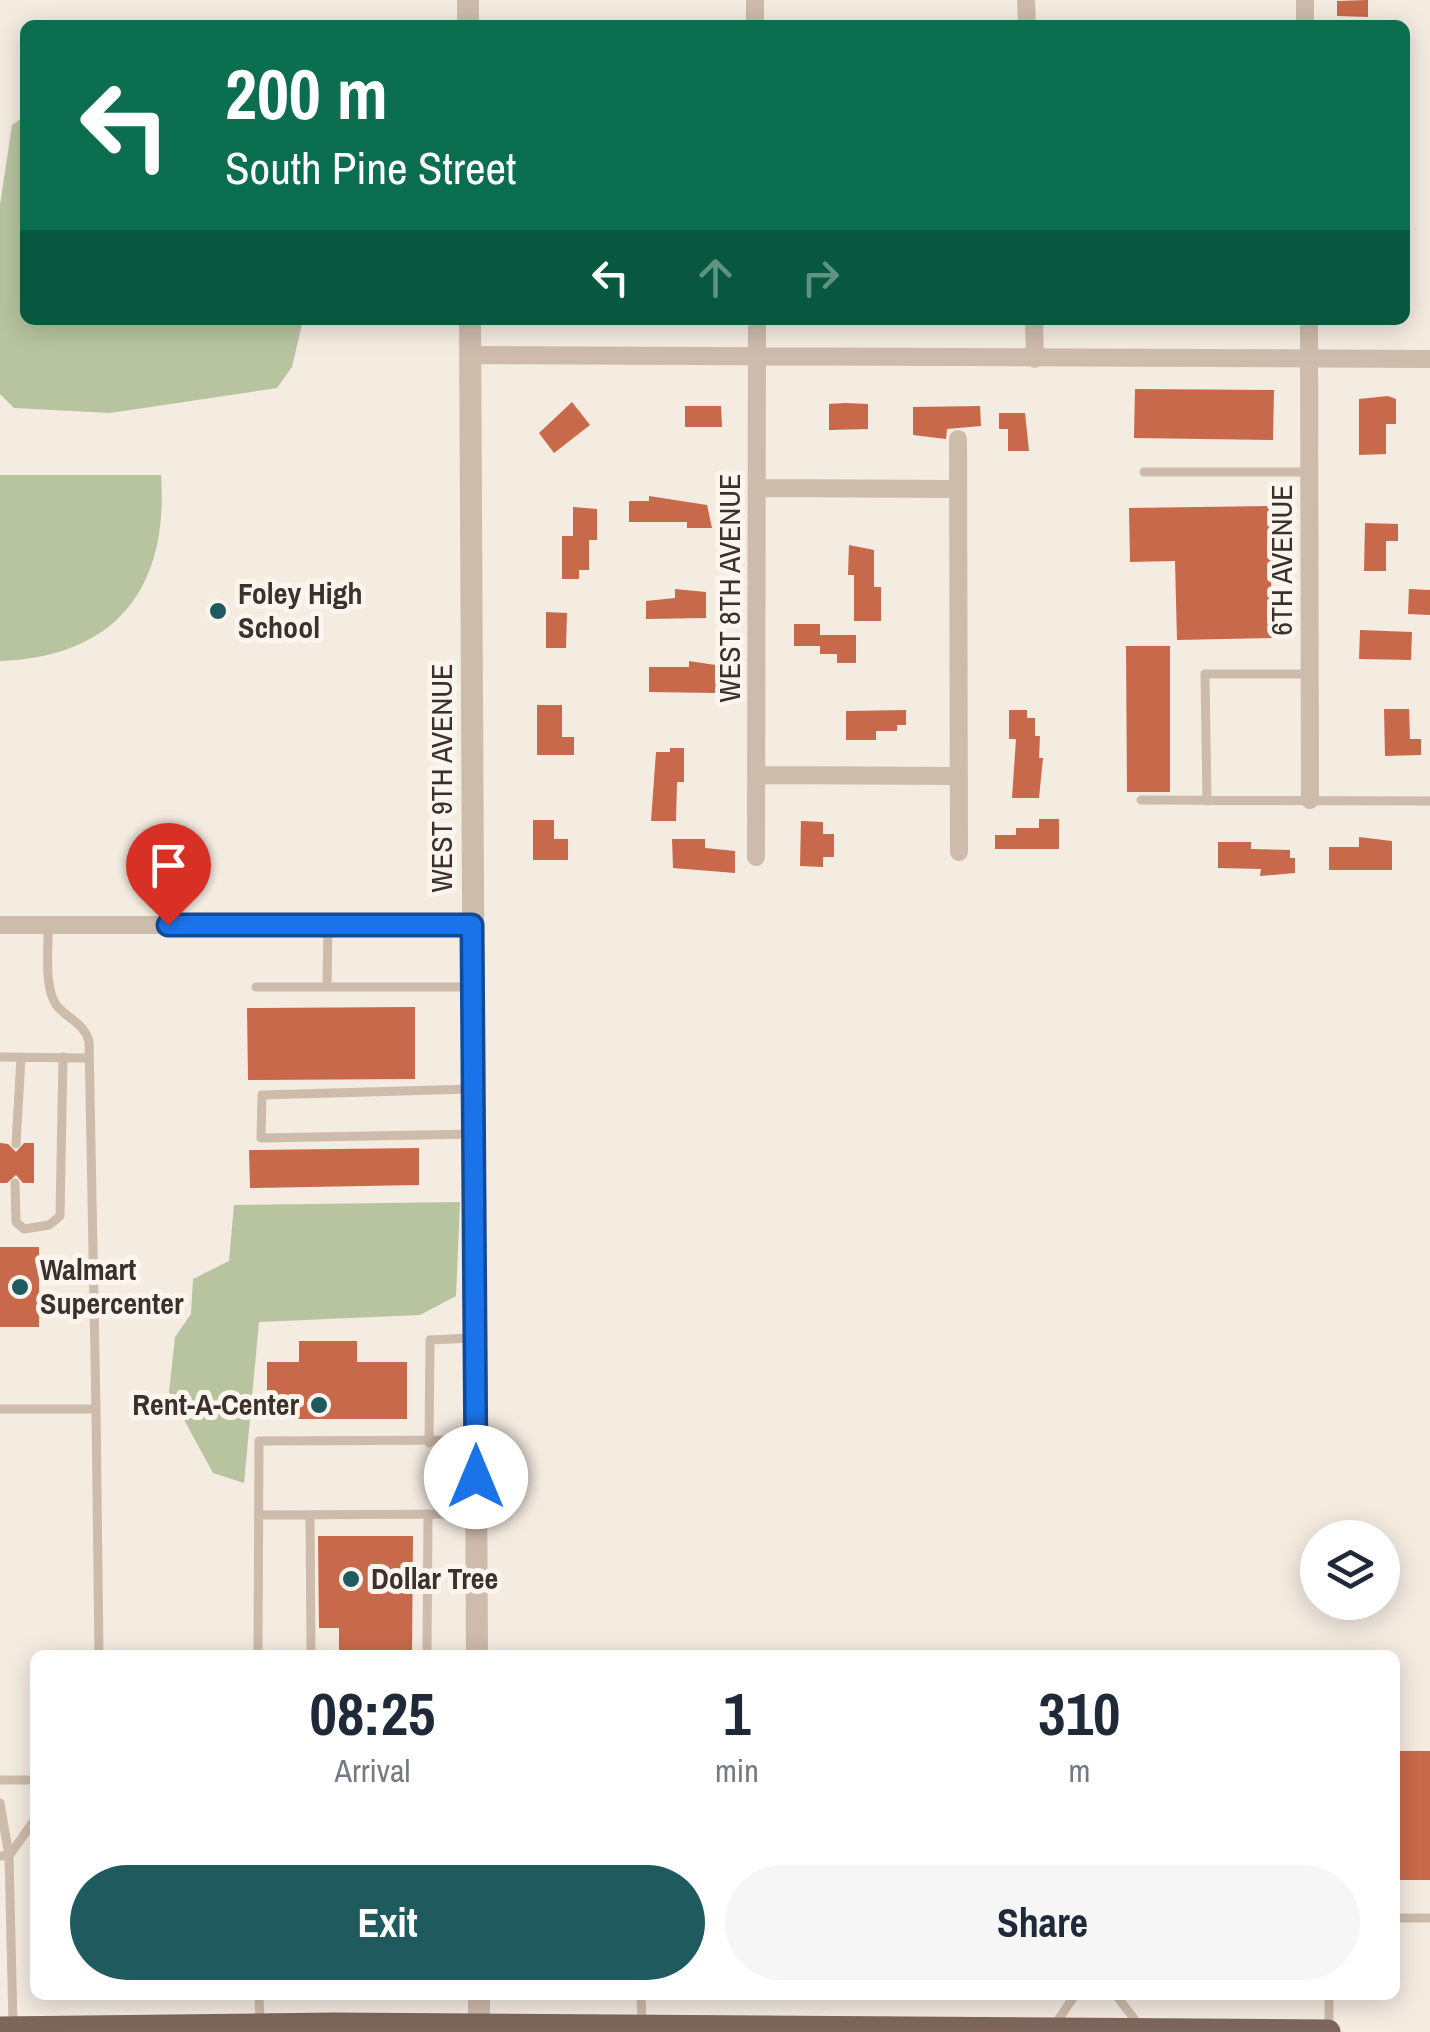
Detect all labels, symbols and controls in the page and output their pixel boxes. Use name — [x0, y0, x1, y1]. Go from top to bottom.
text: 200 m — [225, 47, 388, 141]
icon: left — [60, 60, 190, 190]
text: South Pine Street — [225, 137, 516, 198]
icon: left — [583, 250, 638, 305]
icon: ahead — [688, 250, 743, 305]
icon: right — [793, 250, 848, 305]
street label: WEST 8TH AVENUE — [709, 474, 749, 702]
street label: 6TH AVENUE — [1261, 484, 1301, 636]
place label: Foley High School — [238, 573, 363, 647]
marker: Foley High School — [207, 600, 229, 622]
street label: WEST 9TH AVENUE — [421, 664, 461, 892]
pin — [126, 823, 211, 926]
icon: arrive — [141, 838, 196, 893]
place label: Walmart Supercenter — [40, 1249, 184, 1323]
marker: Walmart Supercenter — [9, 1276, 31, 1298]
place label: Rent-A-Center — [132, 1384, 299, 1424]
marker: Rent-A-Center — [308, 1394, 330, 1416]
position arrow — [424, 1425, 528, 1529]
map controls — [1300, 1520, 1400, 1620]
button: layers — [1300, 1520, 1400, 1620]
place label: Dollar Tree — [371, 1558, 498, 1598]
marker: Dollar Tree — [340, 1568, 362, 1590]
text: 08:25 — [310, 1673, 435, 1754]
text: 1 — [723, 1673, 751, 1754]
text: 310 — [1038, 1673, 1120, 1754]
text: Arrival — [335, 1749, 410, 1792]
text: min — [715, 1749, 759, 1792]
text: m — [1068, 1749, 1090, 1792]
button: Exit — [70, 1865, 705, 1980]
button: Share — [725, 1865, 1360, 1980]

